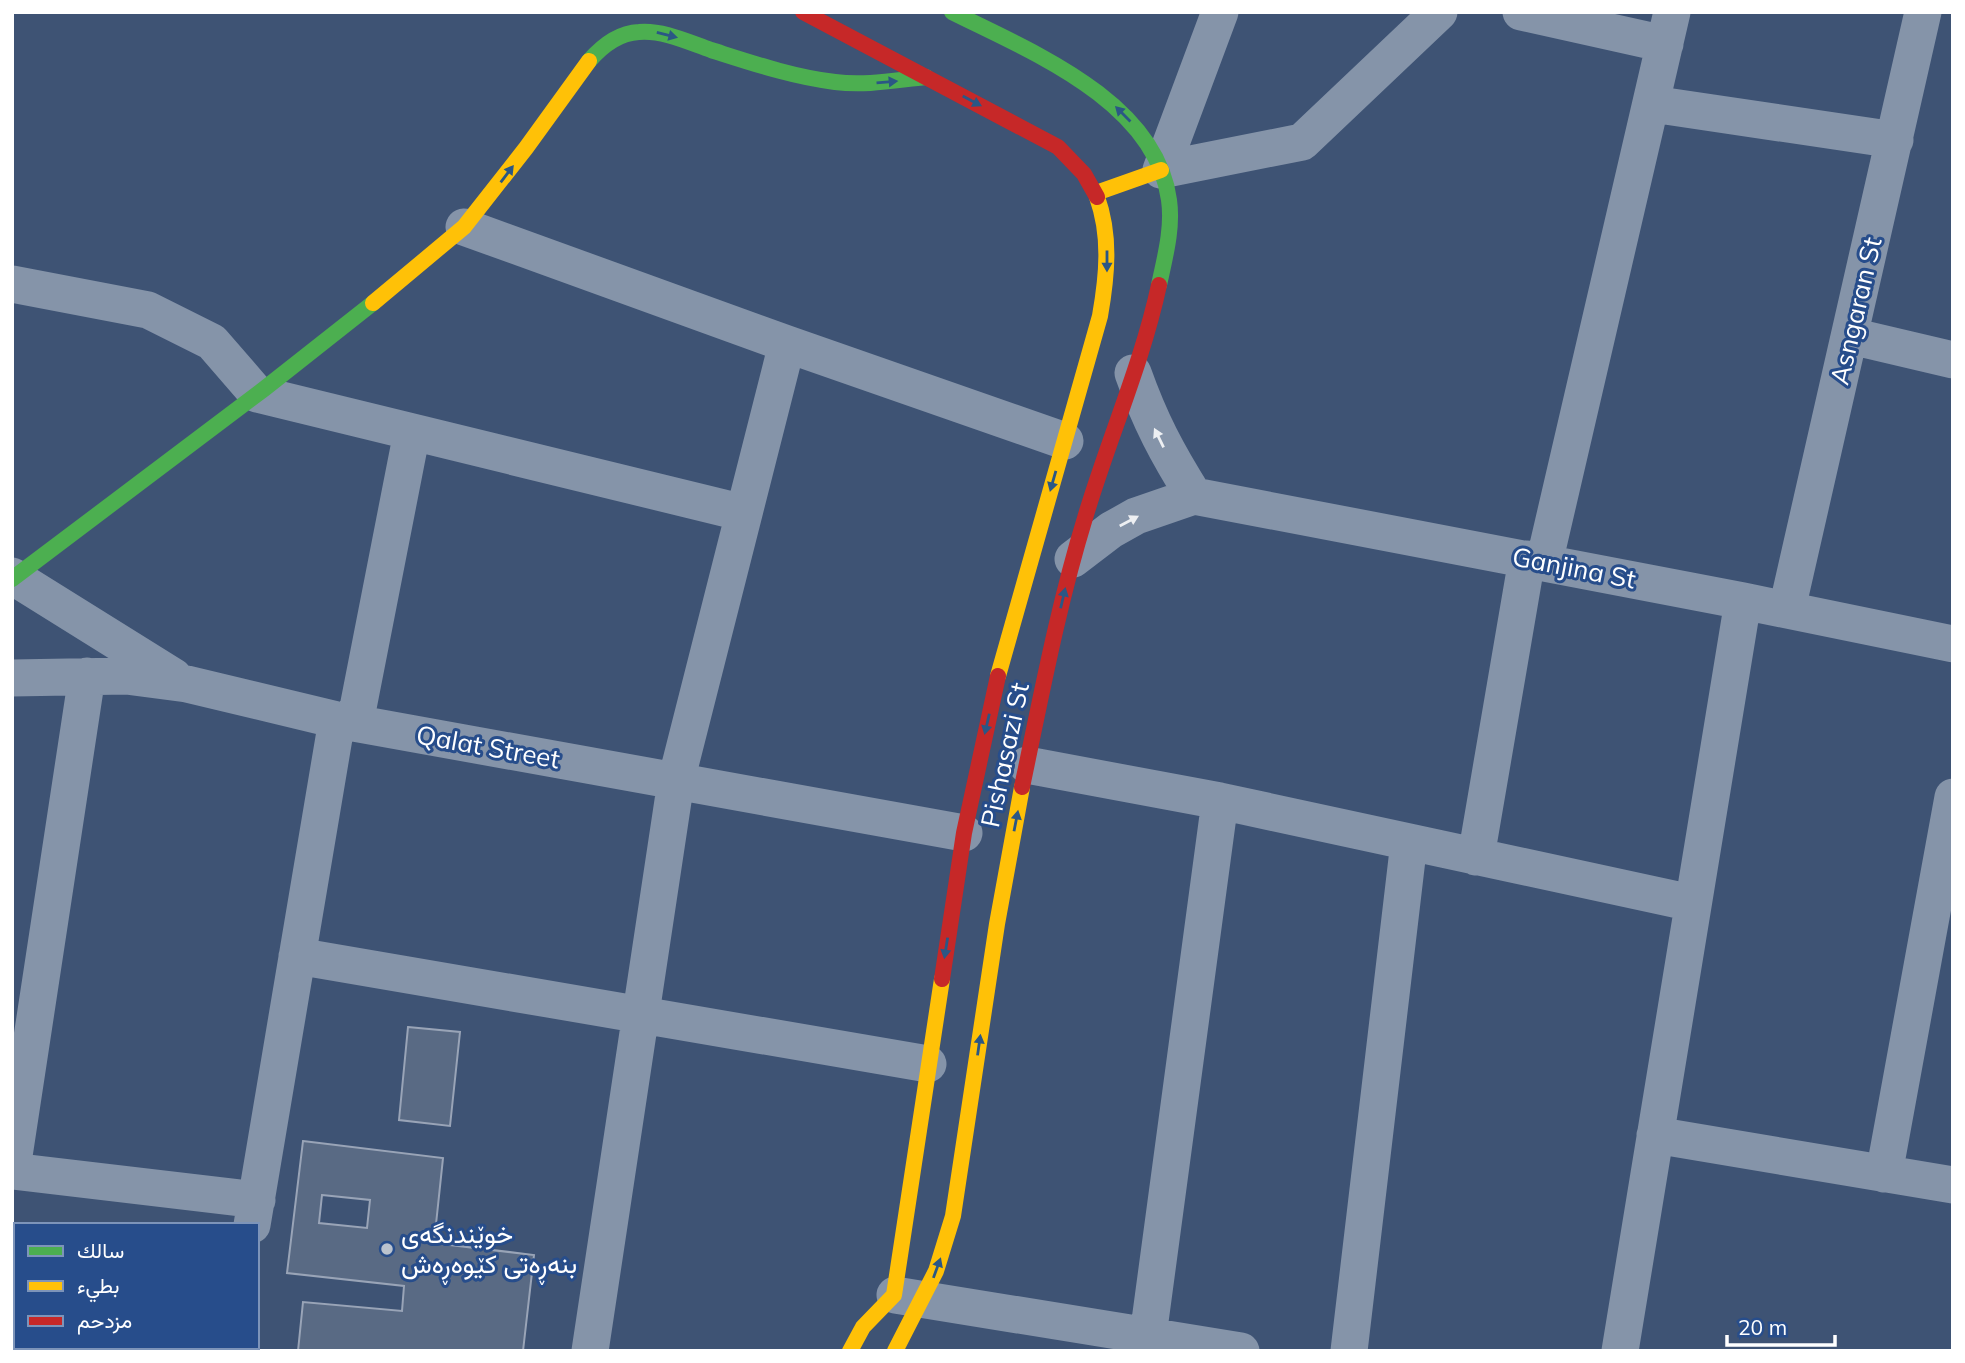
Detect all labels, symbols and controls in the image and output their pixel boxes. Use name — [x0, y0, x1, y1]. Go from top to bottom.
one-way arrow — [656, 30, 678, 41]
one-way arrow — [877, 76, 899, 87]
one-way arrow — [962, 95, 982, 107]
one-way arrow — [1115, 106, 1132, 123]
one-way arrow — [499, 165, 514, 183]
street label: Asngaran St — [1823, 234, 1889, 388]
one-way arrow — [1101, 250, 1113, 272]
one-way arrow — [1153, 428, 1164, 448]
one-way arrow — [1048, 471, 1058, 492]
one-way arrow — [1119, 515, 1139, 526]
street label: Ganjina St — [1510, 539, 1639, 596]
one-way arrow — [1058, 587, 1069, 609]
street label: Pishasazi St — [973, 680, 1036, 830]
one-way arrow — [982, 713, 993, 735]
street label: Qalat Street — [414, 718, 562, 775]
one-way arrow — [1011, 810, 1022, 832]
one-way arrow — [940, 937, 951, 959]
one-way arrow — [974, 1034, 985, 1056]
place label: خوێندنگەی بنەڕەتی کێوەڕەش — [401, 1217, 577, 1285]
legend — [14, 1223, 259, 1349]
text: سالك — [77, 1237, 124, 1263]
marker: خوێندنگەی بنەڕەتی کێوەڕەش — [379, 1241, 395, 1257]
one-way arrow — [931, 1258, 942, 1279]
text: بطيء — [77, 1272, 120, 1303]
scale bar — [1727, 1304, 1836, 1348]
text: مزدحم — [77, 1307, 132, 1335]
text: 20 m — [1738, 1314, 1787, 1340]

